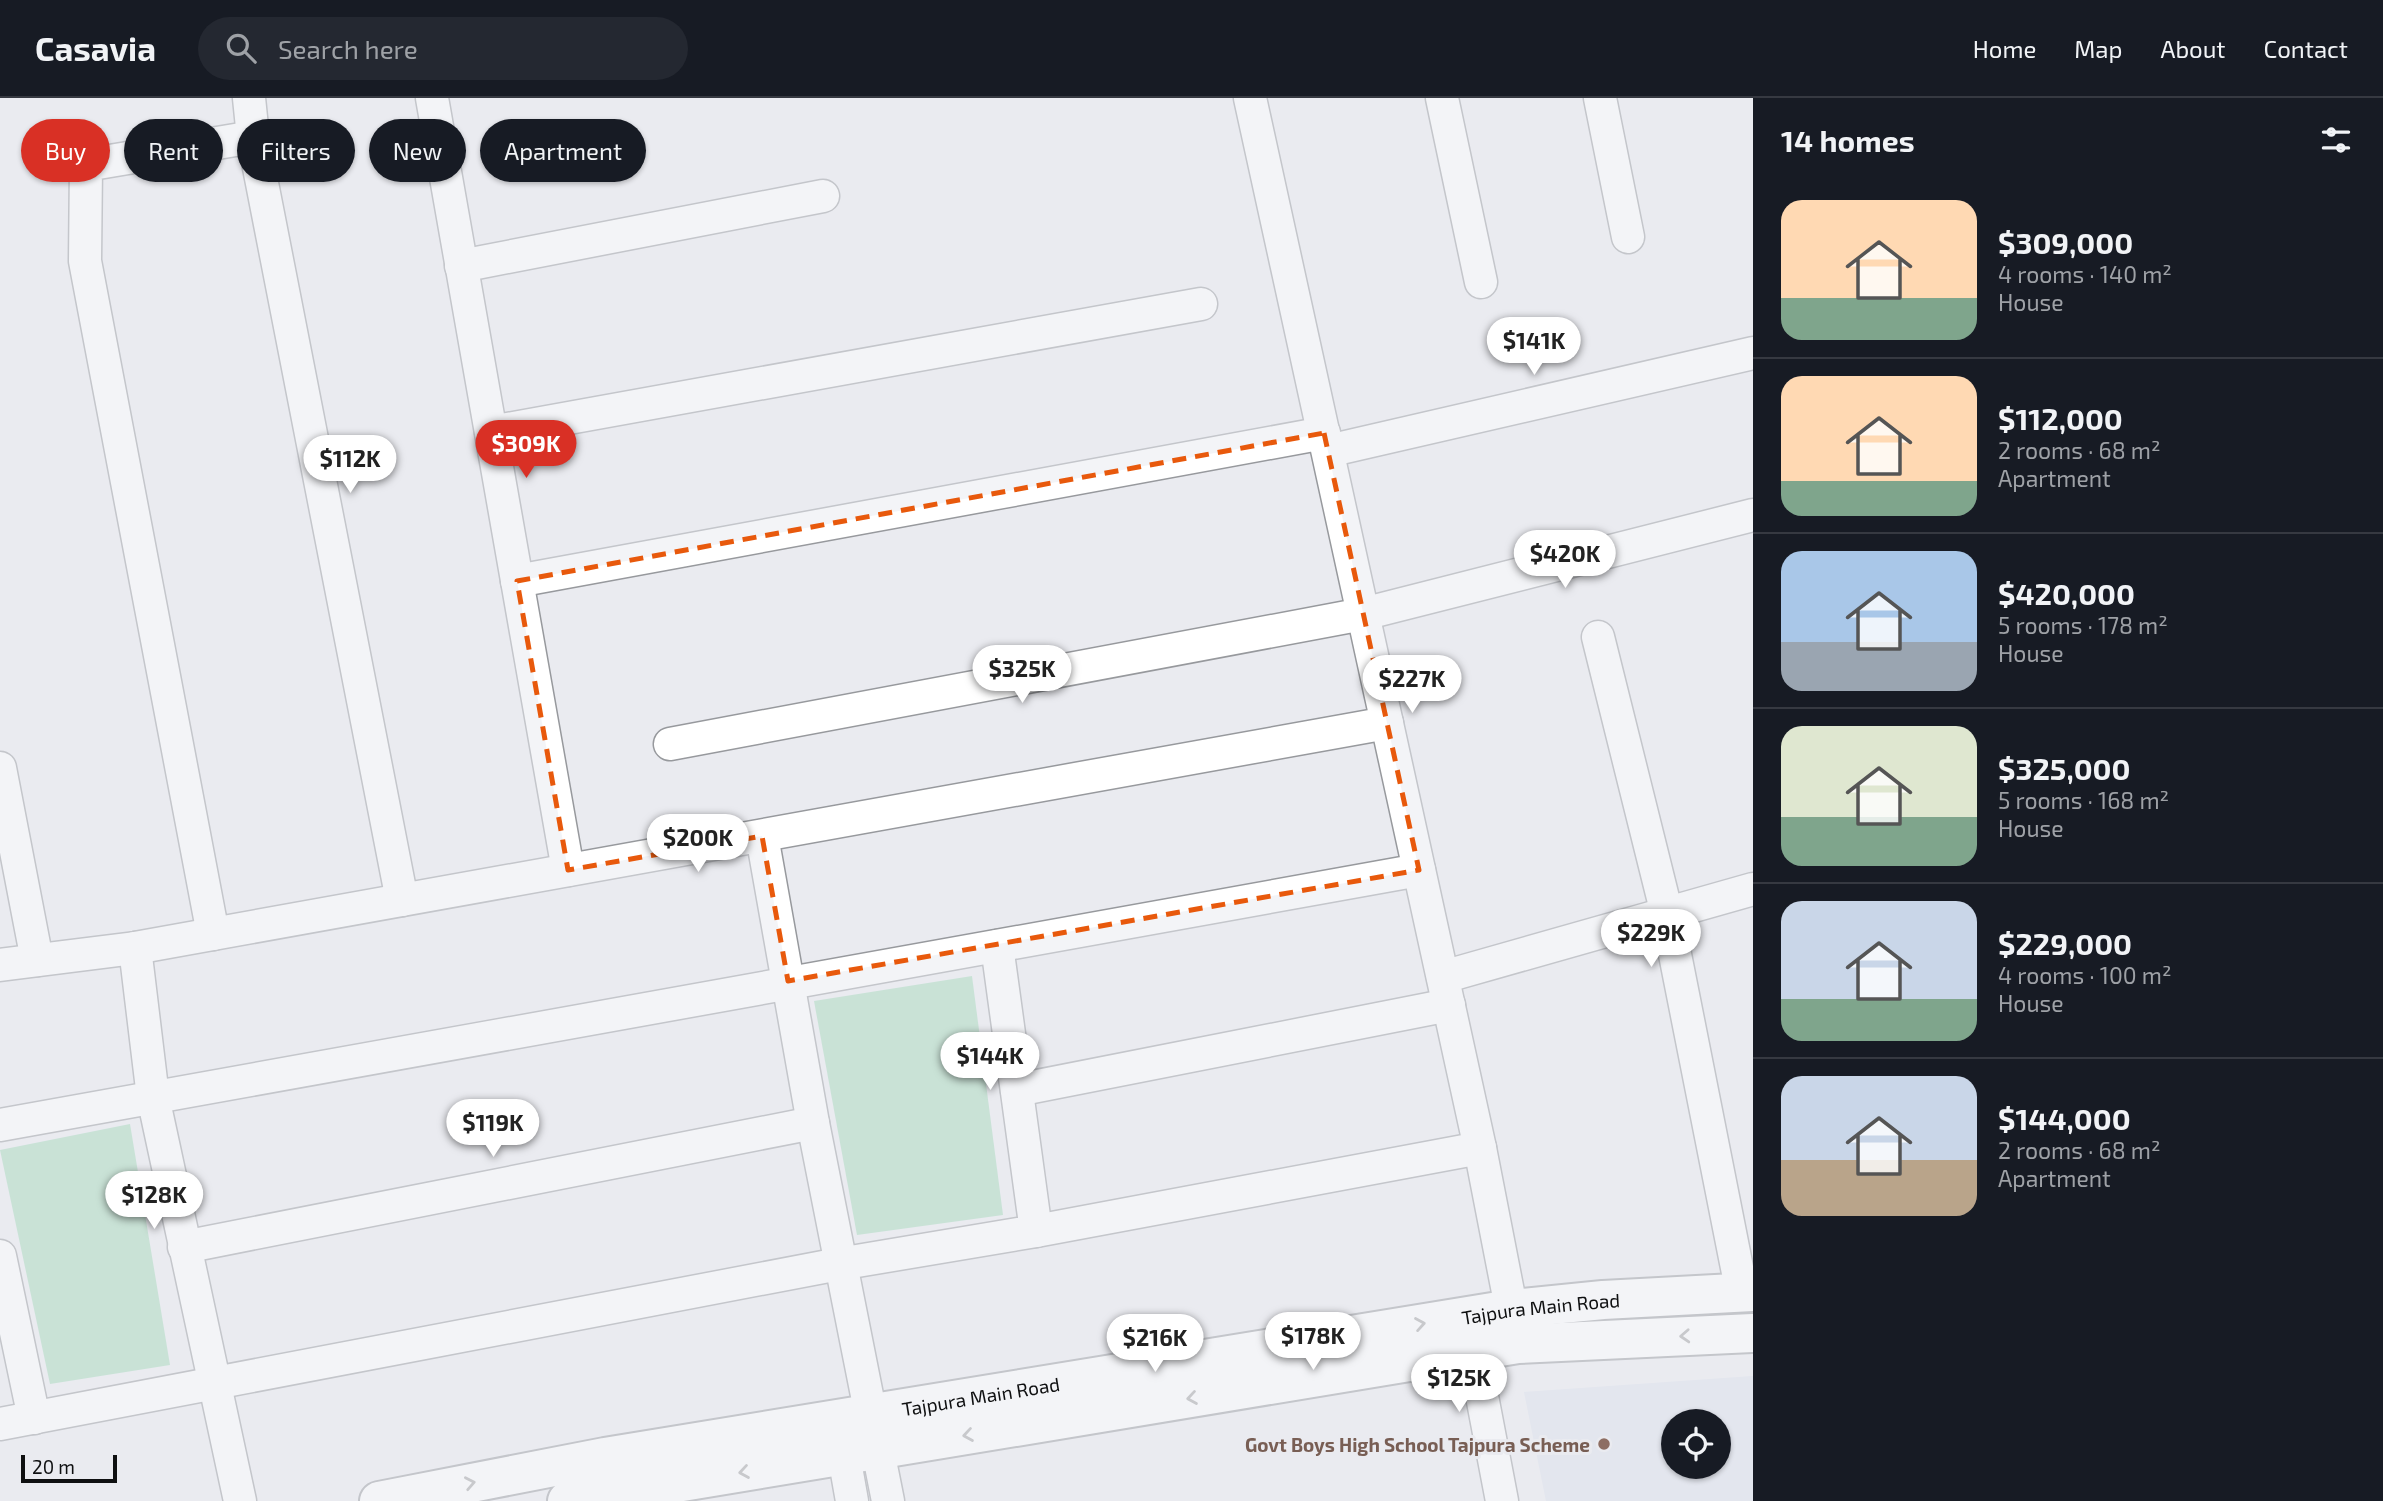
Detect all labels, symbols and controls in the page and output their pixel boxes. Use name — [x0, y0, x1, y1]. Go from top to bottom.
search box — [198, 17, 688, 80]
text: Casavia — [35, 28, 156, 68]
icon: search — [222, 29, 260, 67]
text: Search here — [278, 33, 418, 64]
text: Home — [1973, 34, 2036, 63]
text: Map — [2074, 34, 2122, 63]
text: About — [2160, 34, 2226, 63]
text: Contact — [2264, 34, 2348, 63]
chip: Buy — [21, 119, 110, 182]
chip: Rent — [124, 119, 223, 182]
chip: Filters — [237, 119, 355, 182]
chip: New — [369, 119, 466, 182]
chip: Apartment — [480, 119, 646, 182]
icon: filters — [2317, 121, 2355, 159]
text: 14 homes — [1781, 122, 1915, 158]
text: $309,000 — [1998, 224, 2133, 260]
icon: home — [1837, 228, 1921, 312]
text: 4 rooms · 140 m² — [1998, 260, 2172, 288]
text: House — [1998, 288, 2064, 316]
pin: $141K — [1485, 317, 1583, 377]
text: $141K — [1503, 326, 1565, 354]
text: $112,000 — [1998, 400, 2123, 436]
icon: home — [1837, 404, 1921, 488]
pin: $309K — [477, 420, 575, 480]
text: $309K — [491, 429, 561, 457]
pin: $112K — [301, 436, 399, 495]
text: 2 rooms · 68 m² — [1998, 436, 2161, 464]
text: $112K — [319, 444, 381, 472]
text: Apartment — [1998, 464, 2111, 492]
pin: $420K — [1516, 531, 1614, 590]
text: $420K — [1530, 539, 1600, 567]
text: $420,000 — [1998, 575, 2135, 611]
icon: home — [1837, 579, 1921, 663]
text: 5 rooms · 178 m² — [1998, 611, 2168, 639]
text: House — [1998, 639, 2064, 667]
pin: $325K — [973, 646, 1071, 705]
text: $325K — [988, 654, 1056, 682]
pin: $227K — [1363, 656, 1461, 715]
text: $227K — [1379, 664, 1445, 692]
text: $325,000 — [1998, 750, 2130, 786]
icon: home — [1837, 754, 1921, 838]
text: 5 rooms · 168 m² — [1998, 786, 2169, 814]
pin: $200K — [649, 814, 747, 874]
text: House — [1998, 814, 2064, 842]
text: $200K — [663, 823, 733, 851]
pin: $229K — [1602, 910, 1700, 969]
text: $229K — [1617, 918, 1685, 946]
text: $229,000 — [1998, 925, 2132, 961]
icon: home — [1837, 929, 1921, 1013]
text: 4 rooms · 100 m² — [1998, 961, 2172, 989]
text: House — [1998, 989, 2064, 1017]
pin: $144K — [941, 1032, 1039, 1092]
text: $144K — [956, 1041, 1024, 1069]
pin: $119K — [444, 1100, 542, 1159]
text: $144,000 — [1998, 1100, 2131, 1136]
icon: home — [1837, 1104, 1921, 1188]
text: $119K — [462, 1108, 524, 1136]
text: 2 rooms · 68 m² — [1998, 1136, 2161, 1164]
text: Apartment — [1998, 1164, 2111, 1192]
pin: $128K — [105, 1172, 203, 1231]
text: $128K — [121, 1180, 187, 1208]
street label: Tajpura Main Road — [1460, 1288, 1621, 1328]
pin: $178K — [1264, 1312, 1362, 1372]
pin: $216K — [1106, 1314, 1204, 1374]
one-way arrow — [1414, 1317, 1426, 1332]
text: $178K — [1281, 1321, 1345, 1349]
text: $216K — [1123, 1323, 1187, 1351]
one-way arrow — [1679, 1329, 1690, 1344]
pin: $125K — [1410, 1354, 1508, 1414]
text: $125K — [1427, 1363, 1491, 1391]
street label: Tajpura Main Road — [900, 1371, 1061, 1420]
one-way arrow — [1187, 1390, 1198, 1405]
map controls — [1661, 1409, 1731, 1479]
button: locate — [1661, 1409, 1731, 1479]
one-way arrow — [962, 1427, 974, 1442]
place label: Govt Boys High School Tajpura Scheme — [1245, 1433, 1590, 1457]
marker: Govt Boys High School Tajpura Scheme — [1596, 1436, 1612, 1452]
scale bar — [21, 1452, 117, 1484]
text: 20 m — [32, 1455, 75, 1478]
one-way arrow — [738, 1464, 749, 1479]
one-way arrow — [464, 1477, 476, 1492]

